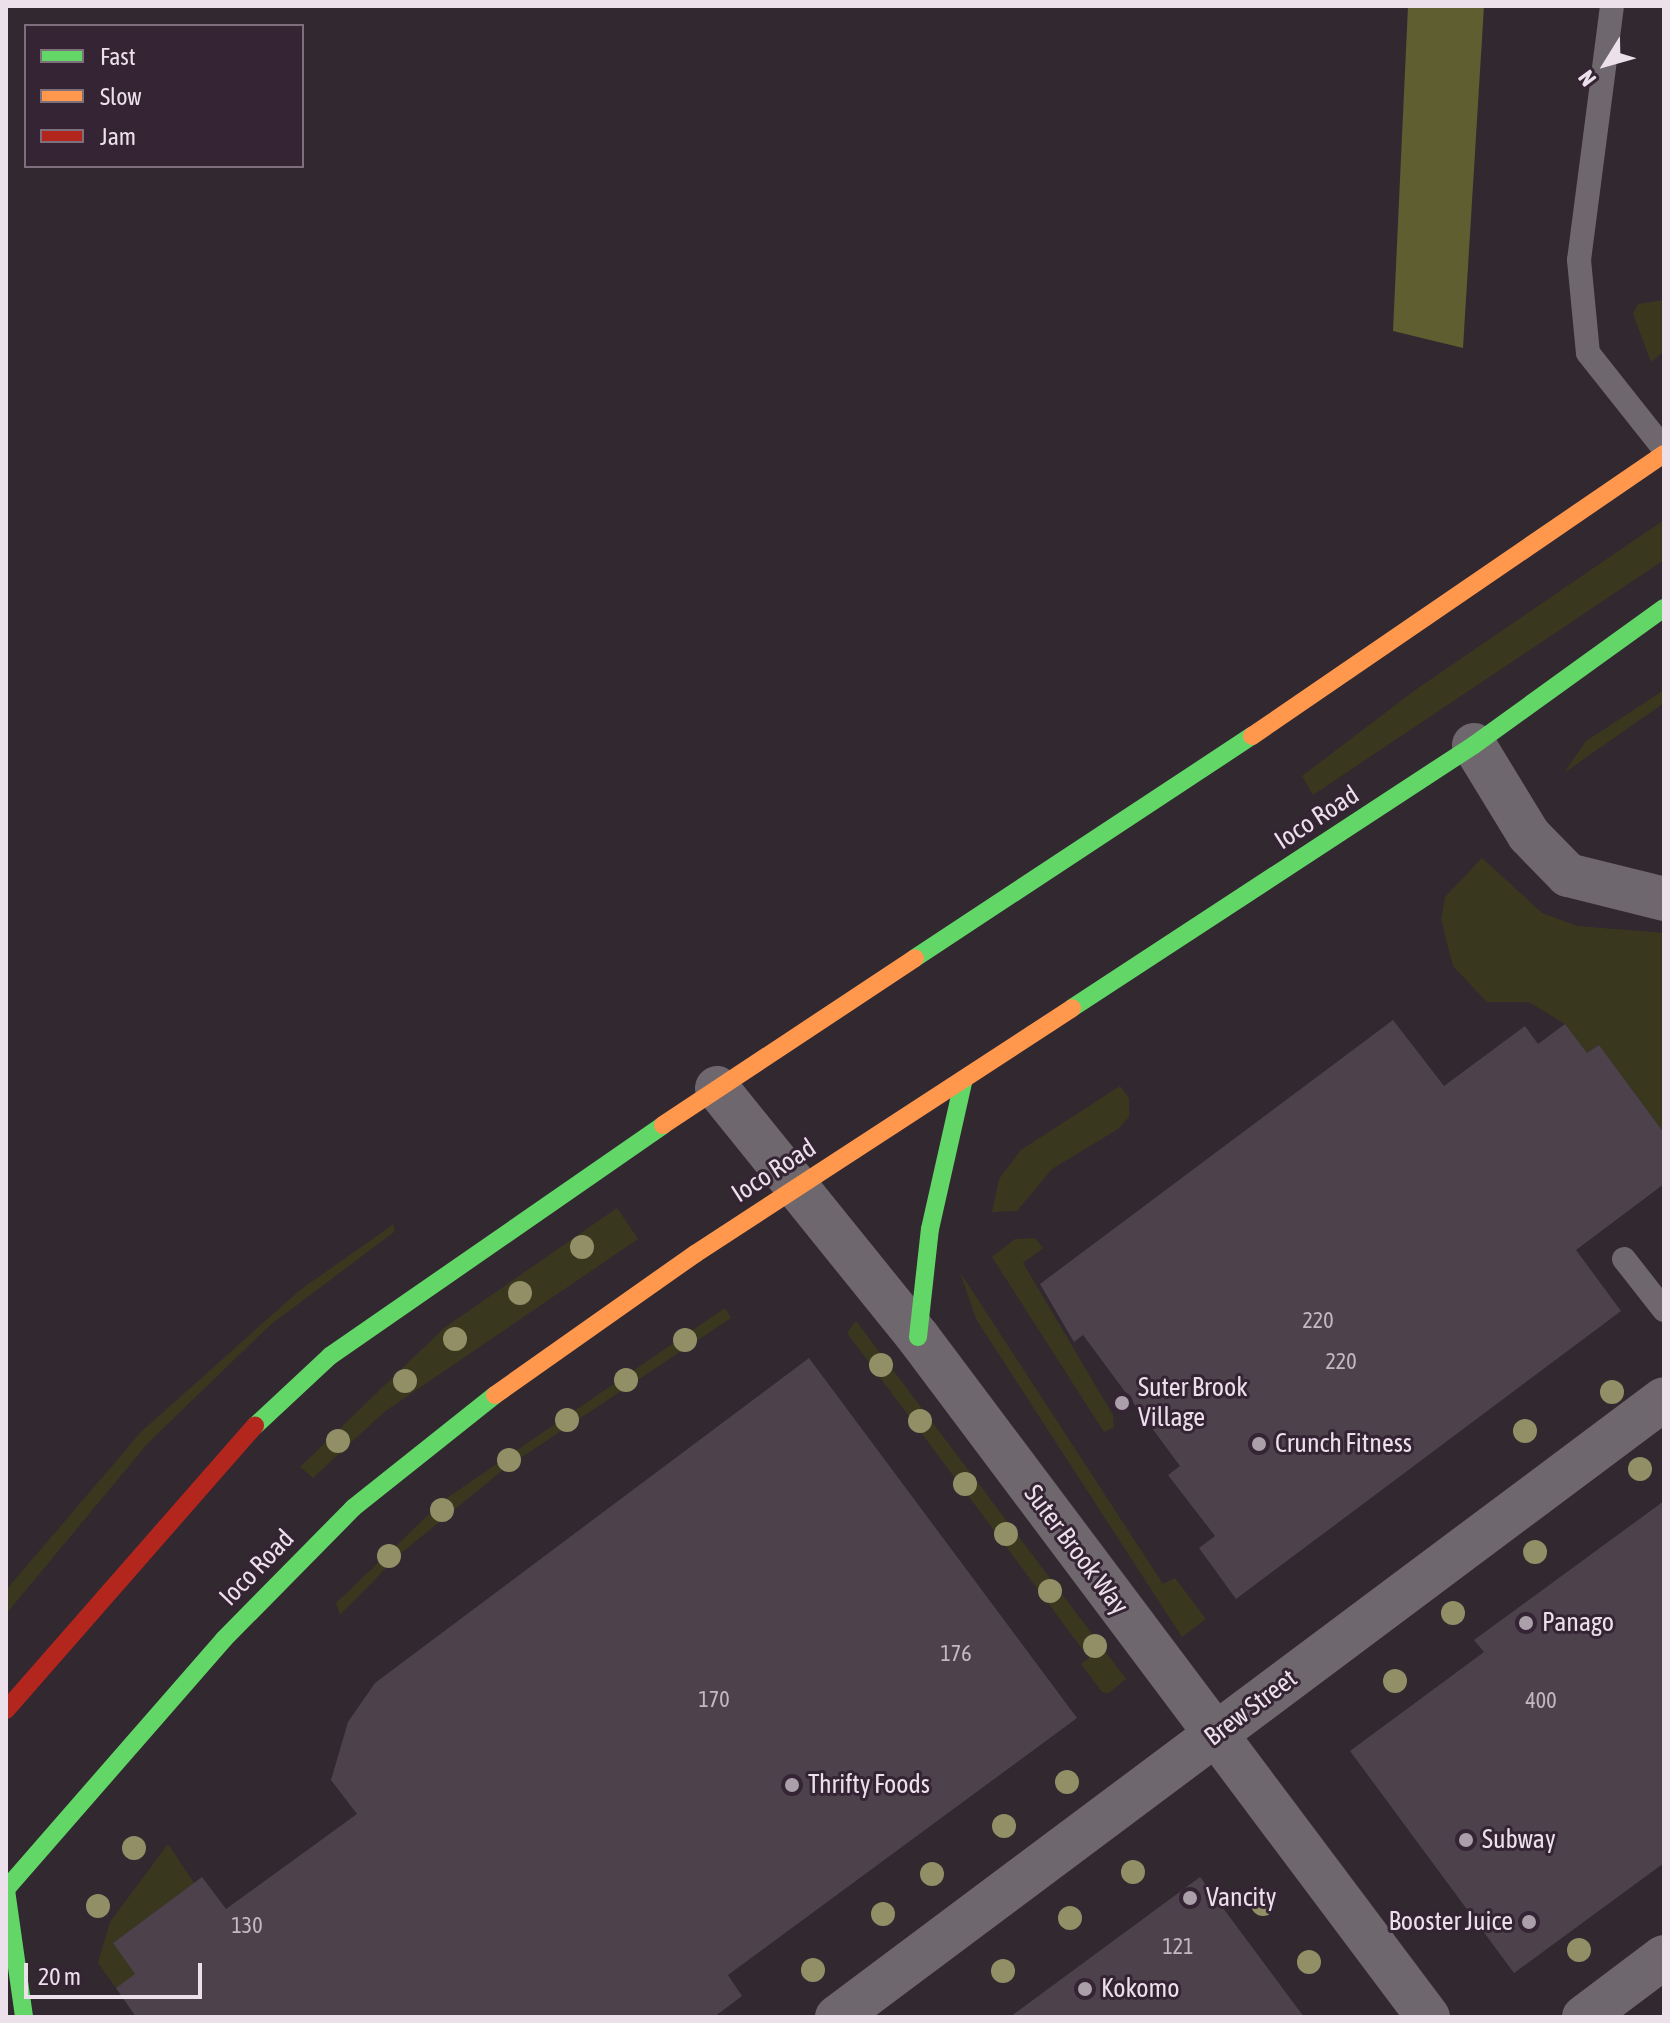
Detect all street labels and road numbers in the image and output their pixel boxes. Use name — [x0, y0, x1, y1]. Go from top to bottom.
street label: Ioco Road — [1269, 779, 1365, 857]
street label: Ioco Road — [726, 1132, 822, 1210]
street label: Suter Brook Way — [1017, 1479, 1135, 1621]
street label: Ioco Road — [213, 1523, 301, 1613]
street label: Brew Street — [1199, 1663, 1303, 1753]

